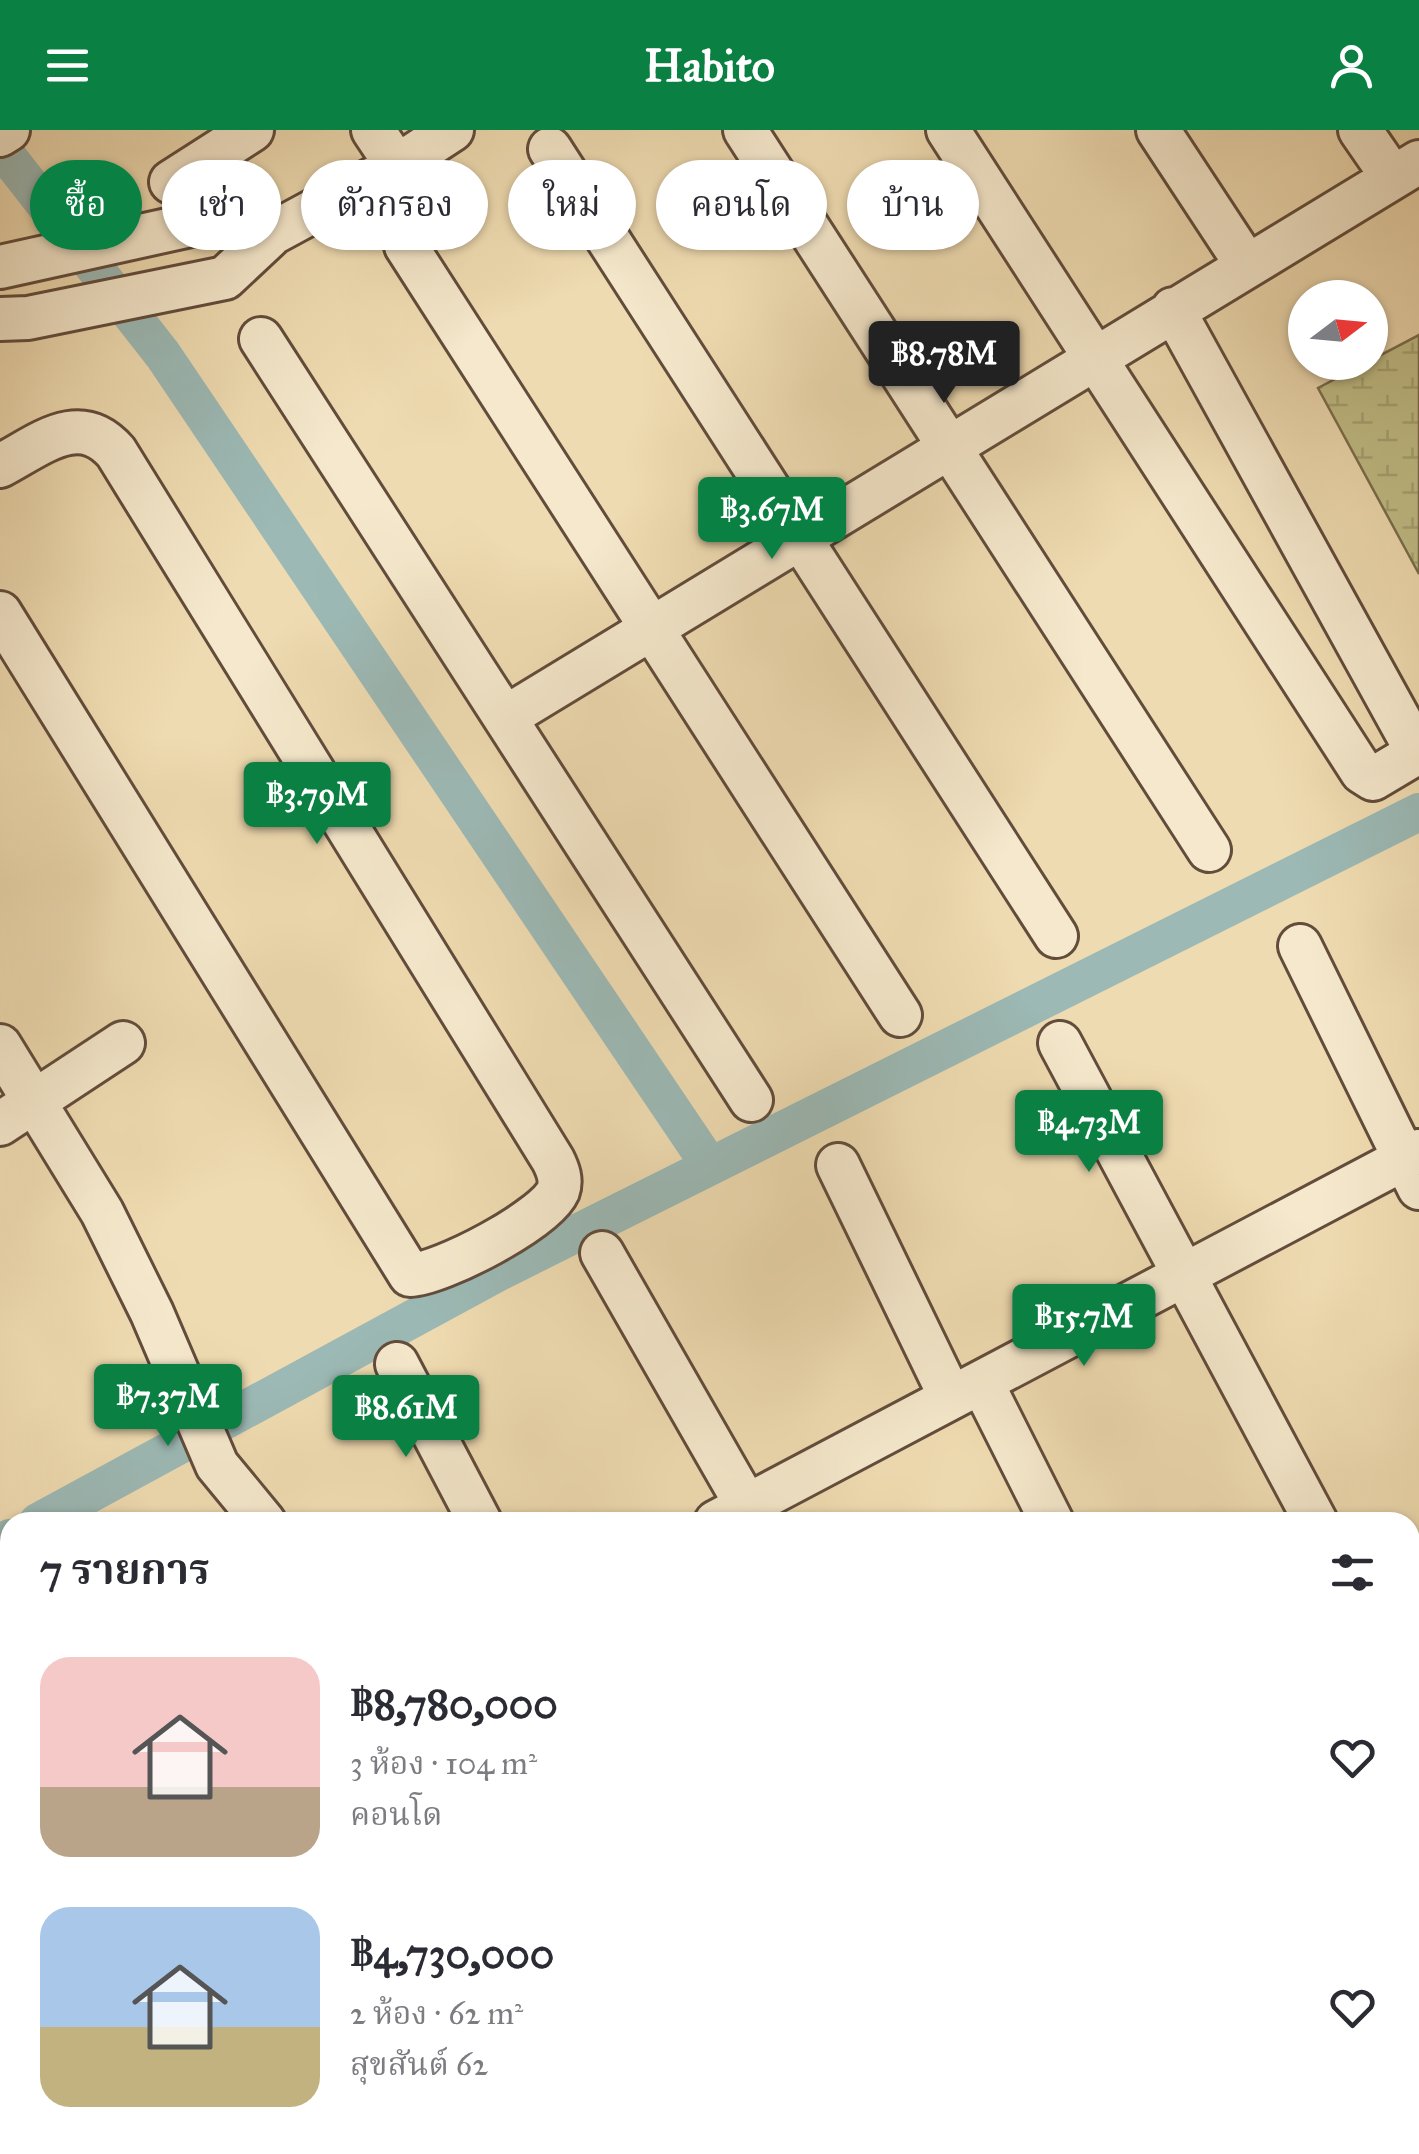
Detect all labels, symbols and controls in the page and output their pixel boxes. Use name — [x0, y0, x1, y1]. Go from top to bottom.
icon: menu — [40, 38, 95, 93]
text: Habito — [644, 38, 775, 93]
icon: person — [1324, 38, 1379, 93]
chip: ซื้อ — [30, 160, 142, 250]
chip: เช่า — [162, 160, 281, 250]
chip: ตัวกรอง — [301, 160, 488, 250]
chip: ใหม่ — [508, 160, 636, 250]
chip: คอนโด — [656, 160, 827, 250]
chip: บ้าน — [847, 160, 979, 250]
north arrow — [1288, 280, 1388, 380]
map controls — [1288, 280, 1388, 380]
pin: ฿8.78M — [863, 321, 1025, 406]
text: ฿8.78M — [891, 334, 997, 373]
pin: ฿3.67M — [691, 477, 853, 562]
text: ฿3.67M — [720, 490, 824, 529]
pin: ฿3.79M — [236, 762, 398, 847]
text: ฿3.79M — [266, 775, 368, 814]
pin: ฿4.73M — [1008, 1090, 1170, 1175]
text: ฿4.73M — [1037, 1103, 1141, 1142]
pin: ฿15.7M — [1003, 1284, 1165, 1369]
text: ฿15.7M — [1034, 1297, 1134, 1336]
pin: ฿7.37M — [87, 1364, 249, 1449]
pin: ฿8.61M — [325, 1375, 487, 1460]
text: ฿7.37M — [116, 1377, 220, 1416]
text: ฿8.61M — [354, 1388, 458, 1427]
text: 7 รายการ — [40, 1544, 210, 1596]
icon: filters — [1325, 1545, 1380, 1600]
text: ฿8,780,000 — [350, 1678, 558, 1730]
icon: home — [120, 1697, 240, 1817]
icon: heart — [1325, 1730, 1380, 1785]
text: 3 ห้อง · 104 m² — [350, 1744, 537, 1783]
text: คอนโด — [350, 1795, 443, 1834]
text: ฿4,730,000 — [350, 1928, 554, 1980]
icon: home — [120, 1947, 240, 2067]
icon: heart — [1325, 1980, 1380, 2035]
text: 2 ห้อง · 62 m² — [350, 1994, 523, 2033]
text: สุขสันต์ 62 — [350, 2045, 488, 2084]

